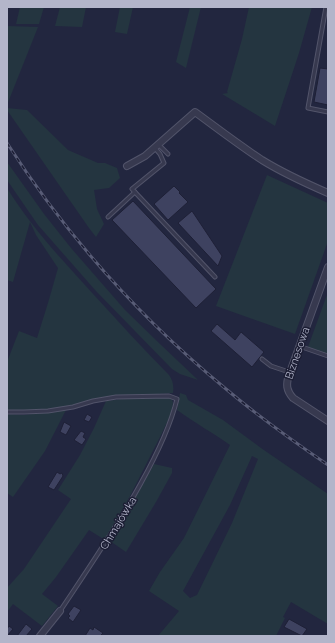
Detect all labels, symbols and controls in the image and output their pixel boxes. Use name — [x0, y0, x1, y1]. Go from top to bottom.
street label: Biznesowa — [282, 325, 312, 381]
street label: Chmajówka — [97, 494, 139, 552]

